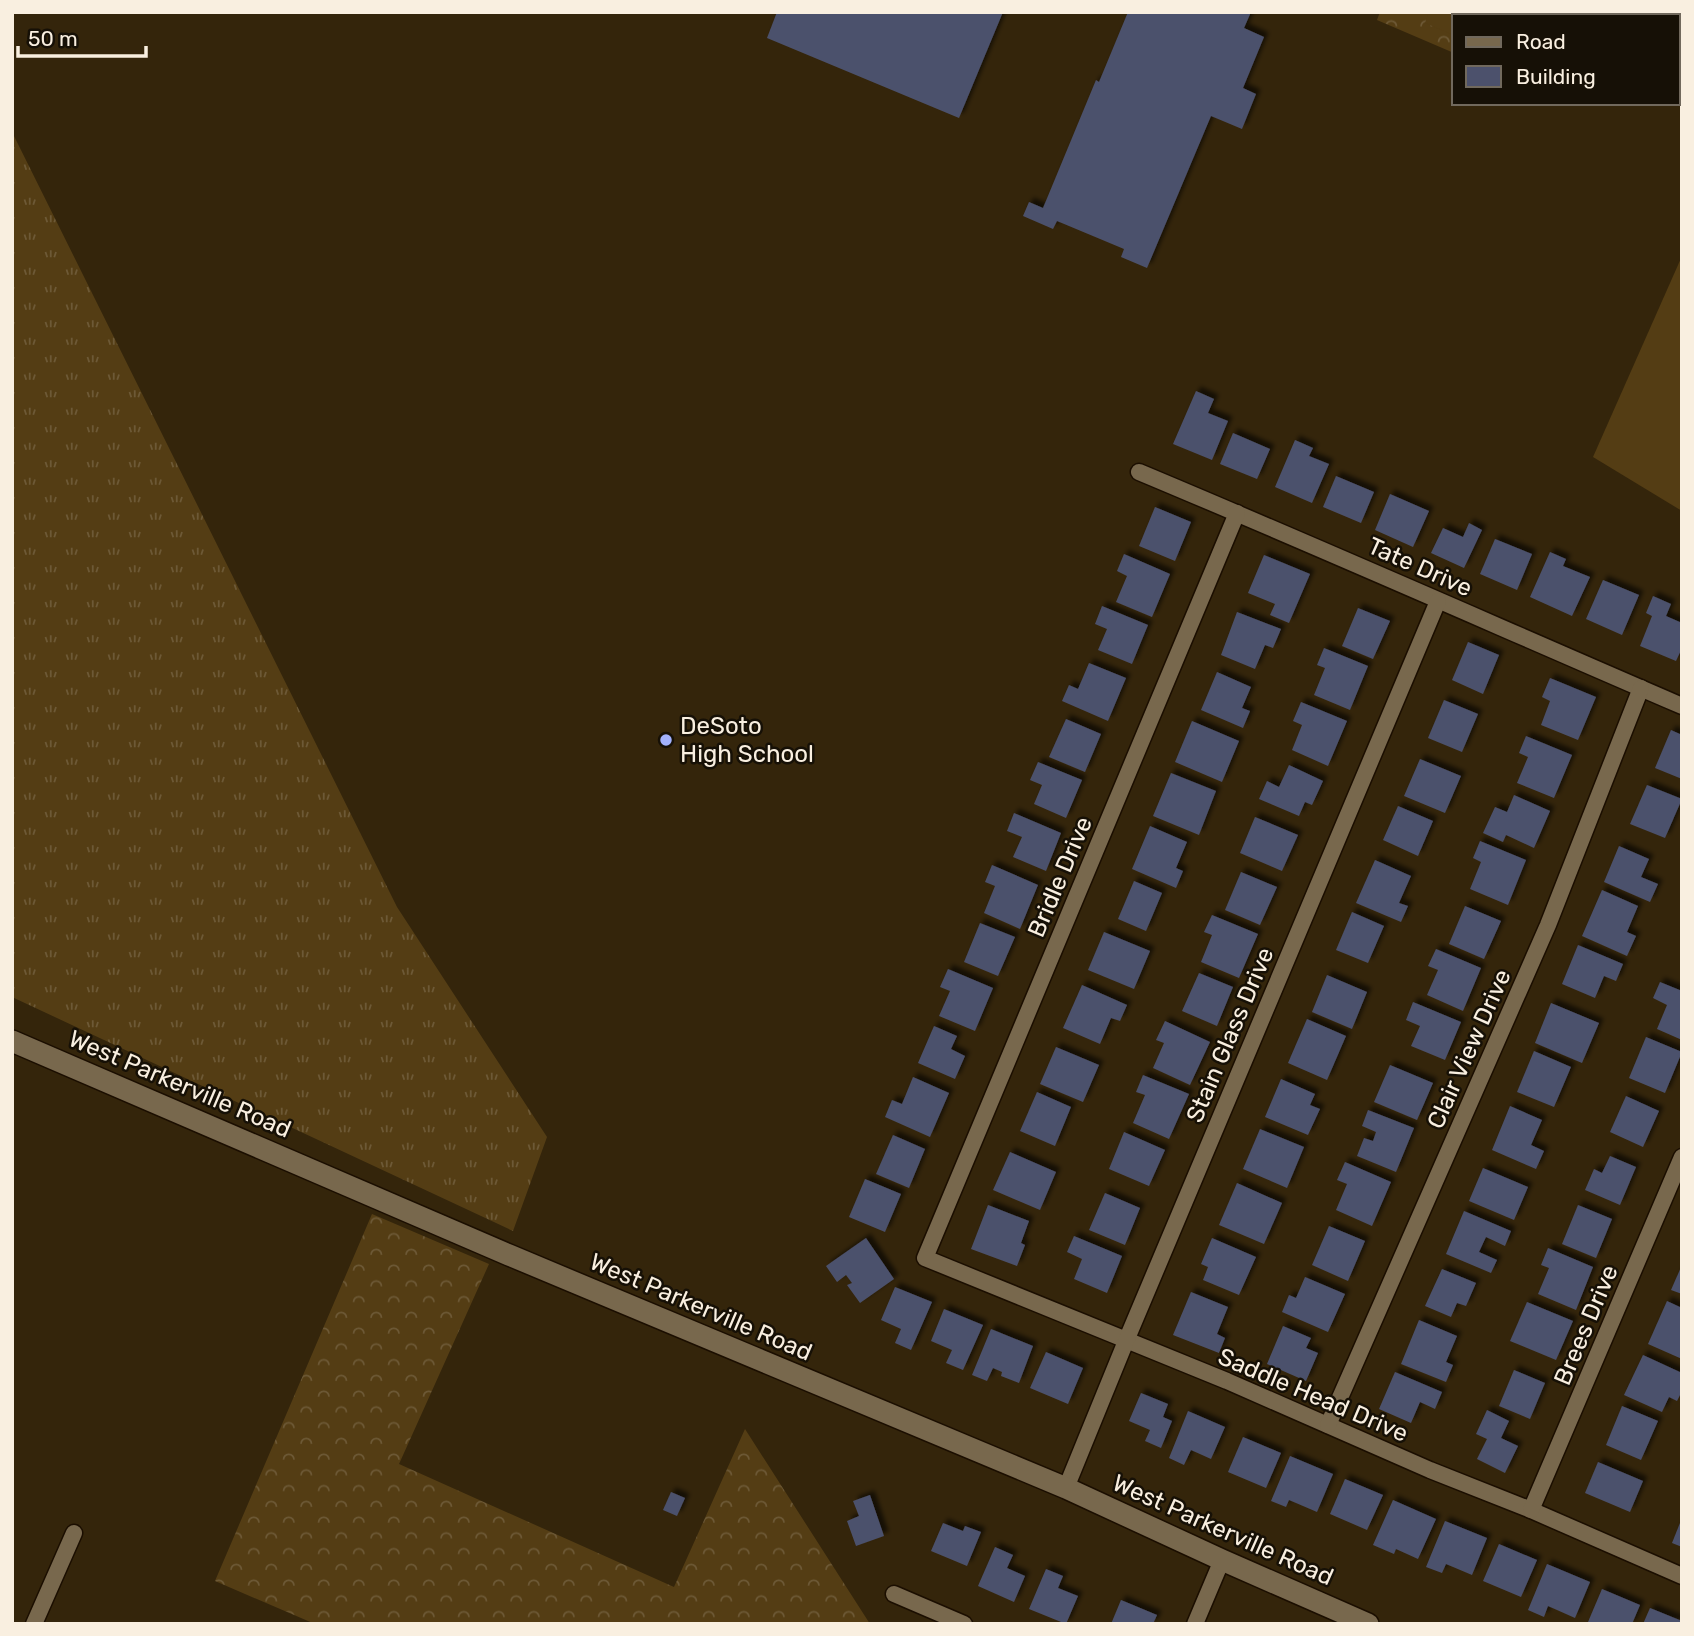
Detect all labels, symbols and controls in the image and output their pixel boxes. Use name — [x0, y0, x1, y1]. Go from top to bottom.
scale bar — [18, 14, 145, 58]
legend — [1452, 14, 1680, 105]
text: 50 m — [28, 26, 78, 51]
text: Road — [1516, 29, 1566, 54]
text: Building — [1516, 64, 1596, 89]
street label: Tate Drive — [1363, 532, 1477, 602]
place label: DeSoto High School — [680, 712, 814, 768]
marker: DeSoto High School — [658, 732, 674, 748]
street label: Bridle Drive — [1022, 813, 1098, 941]
street label: Stain Glass Drive — [1181, 943, 1279, 1127]
street label: Clair View Drive — [1421, 965, 1517, 1133]
street label: West Parkerville Road — [65, 1025, 295, 1143]
street label: West Parkerville Road — [586, 1248, 816, 1366]
street label: Brees Drive — [1548, 1261, 1624, 1389]
street label: Saddle Head Drive — [1214, 1342, 1412, 1448]
street label: West Parkerville Road — [1108, 1469, 1338, 1591]

